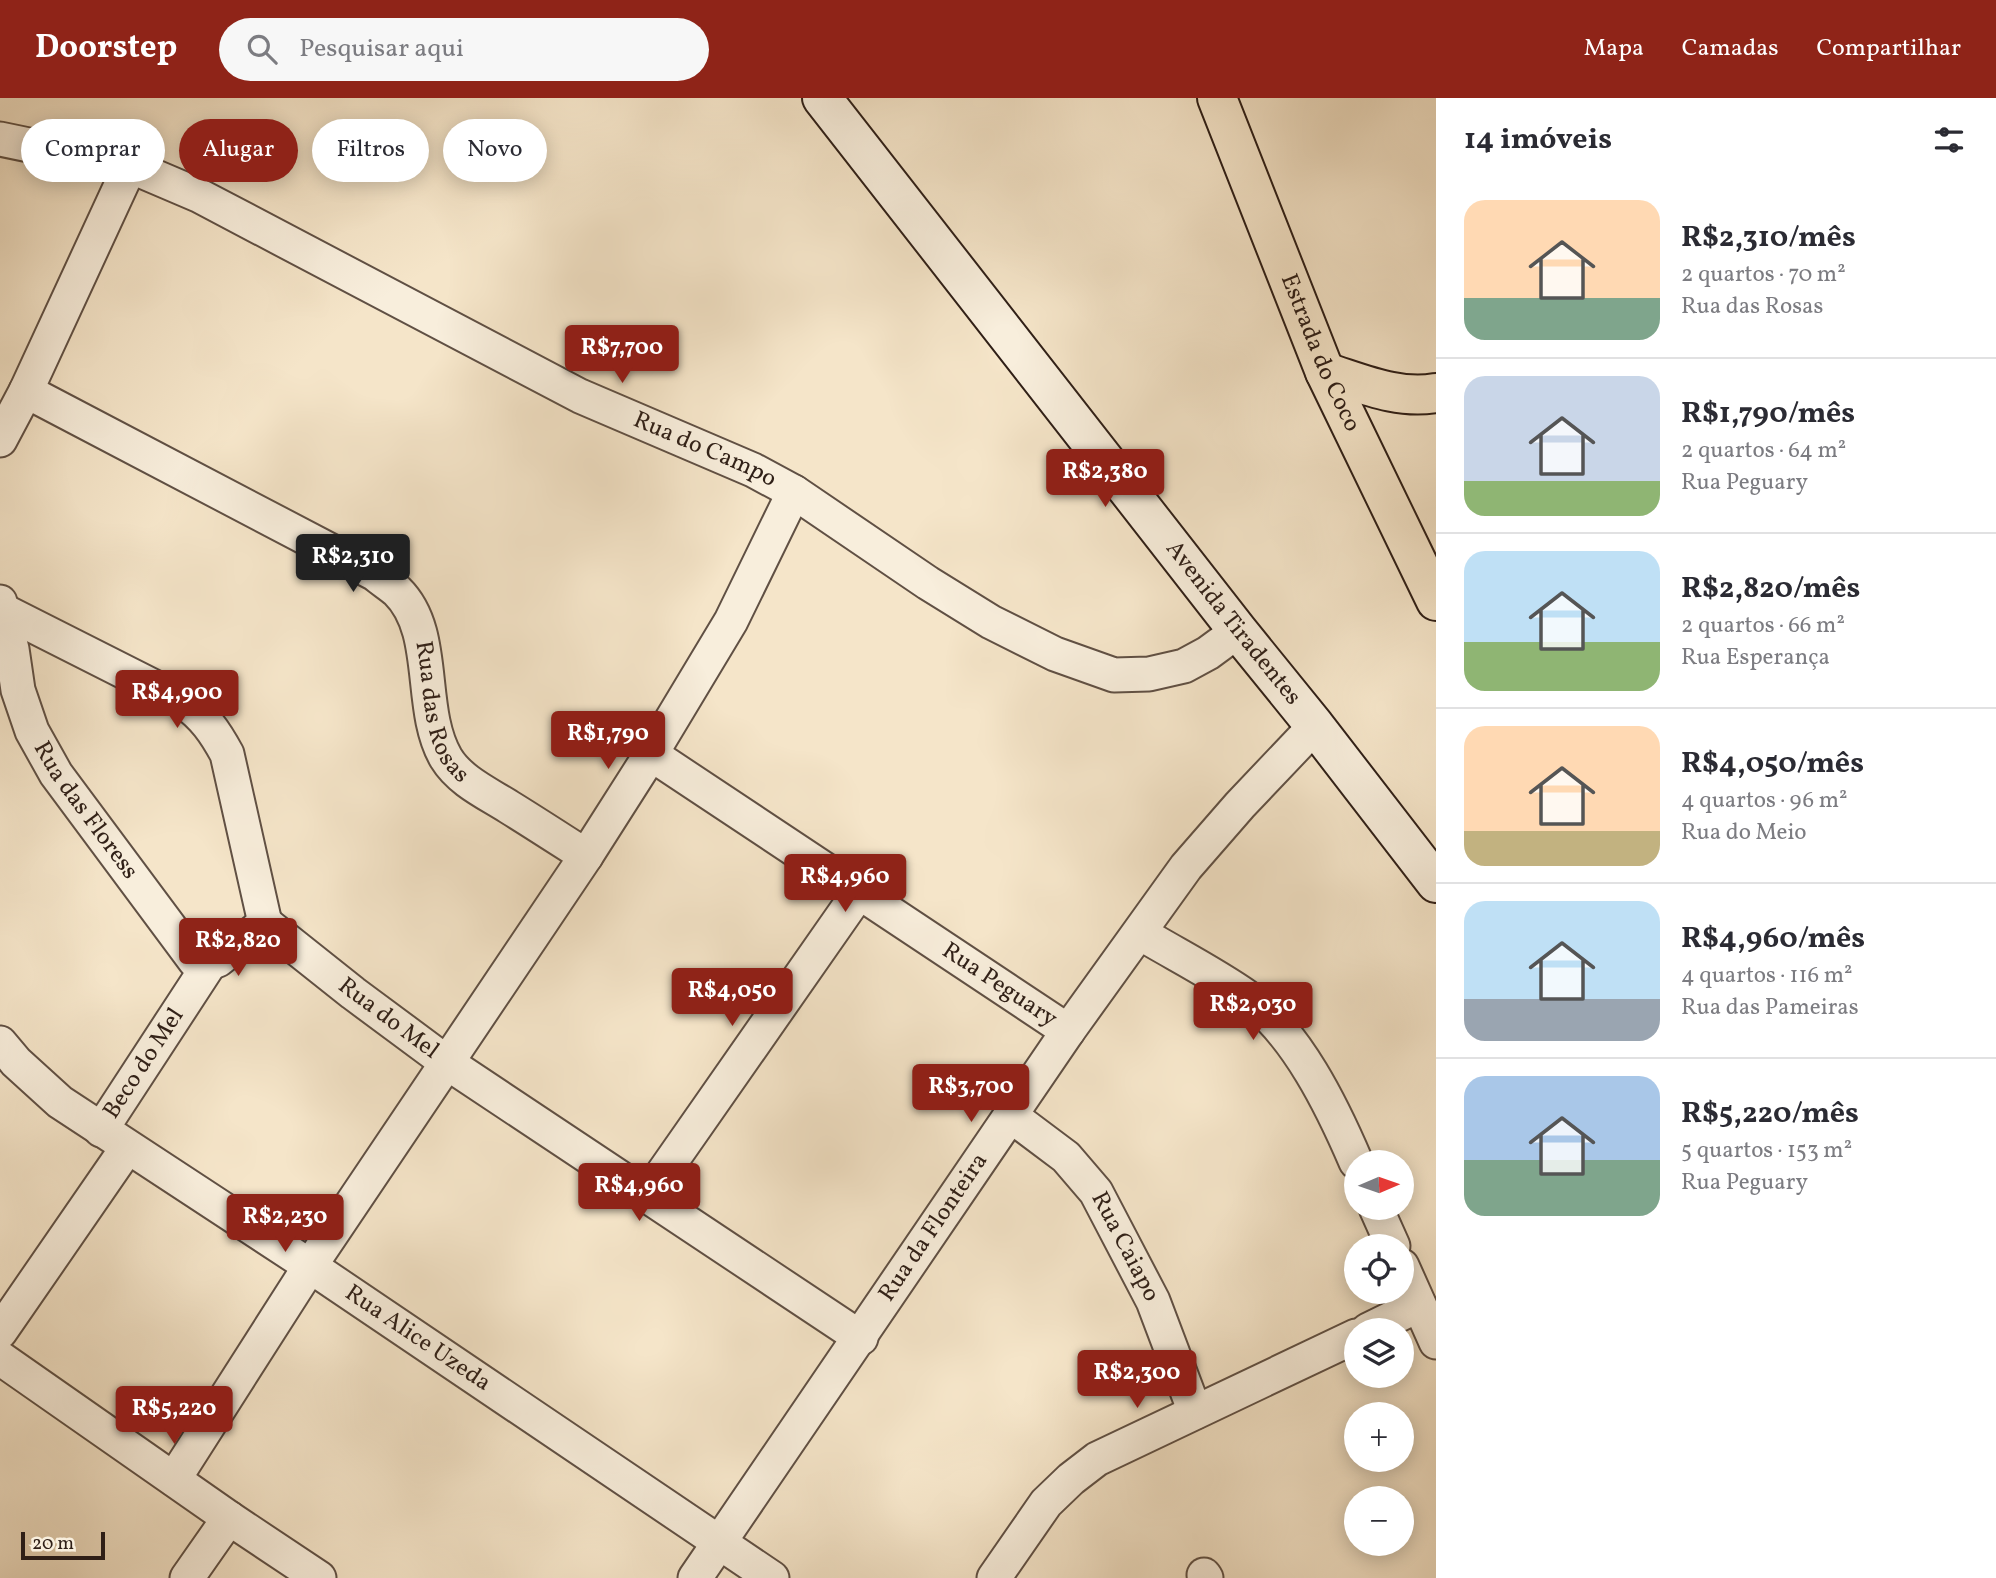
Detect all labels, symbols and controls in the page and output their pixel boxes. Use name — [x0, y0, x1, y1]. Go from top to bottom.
search box — [219, 18, 709, 81]
text: Doorstep — [35, 26, 177, 72]
icon: search — [243, 30, 281, 68]
text: Pesquisar aqui — [299, 31, 464, 67]
text: Mapa — [1584, 32, 1644, 66]
text: Camadas — [1682, 32, 1778, 66]
text: Compartilhar — [1816, 32, 1961, 66]
chip: Comprar — [21, 119, 165, 182]
chip: Alugar — [179, 119, 298, 182]
chip: Filtros — [312, 119, 429, 182]
chip: Novo — [443, 119, 547, 182]
text: 14 imóveis — [1464, 119, 1612, 161]
icon: filters — [1930, 121, 1968, 159]
text: R$2,310/mês — [1681, 217, 1856, 259]
icon: home — [1520, 228, 1604, 312]
text: 2 quartos · 70 m² — [1681, 259, 1846, 291]
street label: Estrada do Coco — [1271, 269, 1369, 438]
text: Rua das Rosas — [1681, 291, 1823, 323]
pin: R$7,700 — [557, 326, 687, 385]
text: R$7,700 — [581, 332, 663, 364]
text: R$1,790/mês — [1681, 393, 1855, 435]
street label: Rua do Campo — [628, 404, 782, 496]
icon: home — [1520, 404, 1604, 488]
text: 2 quartos · 64 m² — [1681, 435, 1846, 467]
pin: R$2,380 — [1040, 450, 1170, 509]
text: R$2,380 — [1062, 456, 1148, 488]
text: Rua Peguary — [1681, 467, 1808, 499]
pin: R$2,310 — [288, 534, 418, 594]
street label: Avenida Tiradentes — [1157, 534, 1309, 713]
text: R$2,310 — [312, 541, 394, 573]
text: R$2,820/mês — [1681, 568, 1860, 610]
icon: home — [1520, 579, 1604, 663]
text: 2 quartos · 66 m² — [1681, 610, 1845, 642]
street label: Rua das Rosas — [405, 638, 476, 792]
text: Rua Esperança — [1681, 642, 1830, 674]
pin: R$4,900 — [112, 670, 242, 730]
text: R$4,900 — [131, 677, 223, 709]
pin: R$1,790 — [543, 712, 673, 771]
text: R$1,790 — [567, 718, 649, 750]
street label: Rua das Floress — [24, 735, 146, 887]
text: R$4,050/mês — [1681, 743, 1864, 785]
icon: home — [1520, 754, 1604, 838]
text: 4 quartos · 96 m² — [1681, 785, 1848, 817]
text: Rua do Meio — [1681, 817, 1807, 849]
pin: R$4,960 — [780, 854, 910, 914]
text: R$4,960 — [800, 861, 890, 893]
pin: R$2,820 — [173, 918, 303, 978]
text: R$4,960/mês — [1681, 918, 1865, 960]
text: R$2,820 — [195, 925, 281, 957]
icon: home — [1520, 929, 1604, 1013]
street label: Rua Peguary — [935, 934, 1064, 1036]
text: 4 quartos · 116 m² — [1681, 960, 1853, 992]
pin: R$4,050 — [667, 968, 797, 1028]
street label: Rua do Mel — [330, 970, 446, 1068]
text: R$4,050 — [688, 975, 776, 1007]
pin: R$2,030 — [1188, 982, 1318, 1042]
text: R$2,030 — [1209, 989, 1297, 1021]
text: Rua das Pameiras — [1681, 992, 1859, 1024]
street label: Beco do Mel — [95, 1002, 193, 1126]
pin: R$3,700 — [906, 1065, 1036, 1124]
text: R$3,700 — [928, 1071, 1014, 1103]
text: R$5,220/mês — [1681, 1093, 1859, 1135]
icon: home — [1520, 1104, 1604, 1188]
text: 5 quartos · 153 m² — [1681, 1135, 1852, 1167]
street label: Rua da Flonteira — [871, 1146, 997, 1309]
north arrow — [1344, 1150, 1414, 1220]
map controls — [1344, 1150, 1414, 1556]
pin: R$4,960 — [574, 1164, 704, 1223]
text: Rua Peguary — [1681, 1167, 1808, 1199]
text: R$4,960 — [594, 1170, 684, 1202]
street label: Rua Caiapo — [1082, 1186, 1168, 1308]
pin: R$2,230 — [220, 1194, 350, 1254]
text: R$2,230 — [243, 1201, 327, 1233]
button: locate — [1344, 1234, 1414, 1304]
street label: Rua Alice Uzeda — [337, 1277, 497, 1400]
button: layers — [1344, 1318, 1414, 1388]
pin: R$2,300 — [1072, 1350, 1202, 1410]
text: R$2,300 — [1093, 1357, 1181, 1389]
pin: R$5,220 — [109, 1386, 239, 1446]
text: R$5,220 — [132, 1393, 216, 1425]
button: + — [1344, 1402, 1414, 1472]
button: − — [1344, 1486, 1414, 1556]
scale bar — [21, 1529, 105, 1561]
text: 20 m — [32, 1531, 74, 1557]

